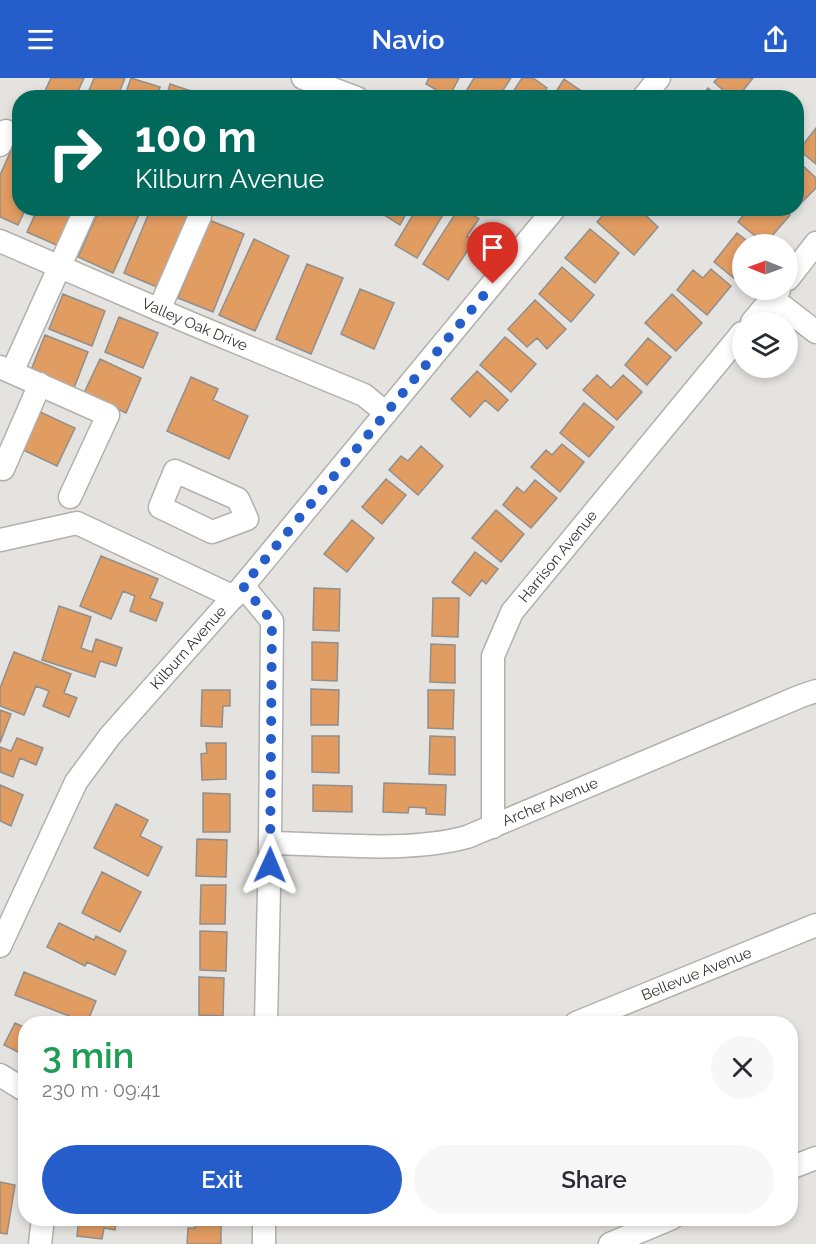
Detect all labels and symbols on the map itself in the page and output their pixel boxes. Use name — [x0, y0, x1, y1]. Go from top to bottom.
pin — [467, 222, 518, 284]
north arrow — [732, 234, 798, 300]
street label: Valley Oak Drive — [139, 294, 250, 355]
street label: Harrison Avenue — [515, 507, 601, 606]
street label: Kilburn Avenue — [147, 602, 230, 693]
street label: Archer Avenue — [500, 774, 601, 830]
position arrow — [238, 833, 302, 897]
street label: Bellevue Avenue — [639, 943, 754, 1004]

